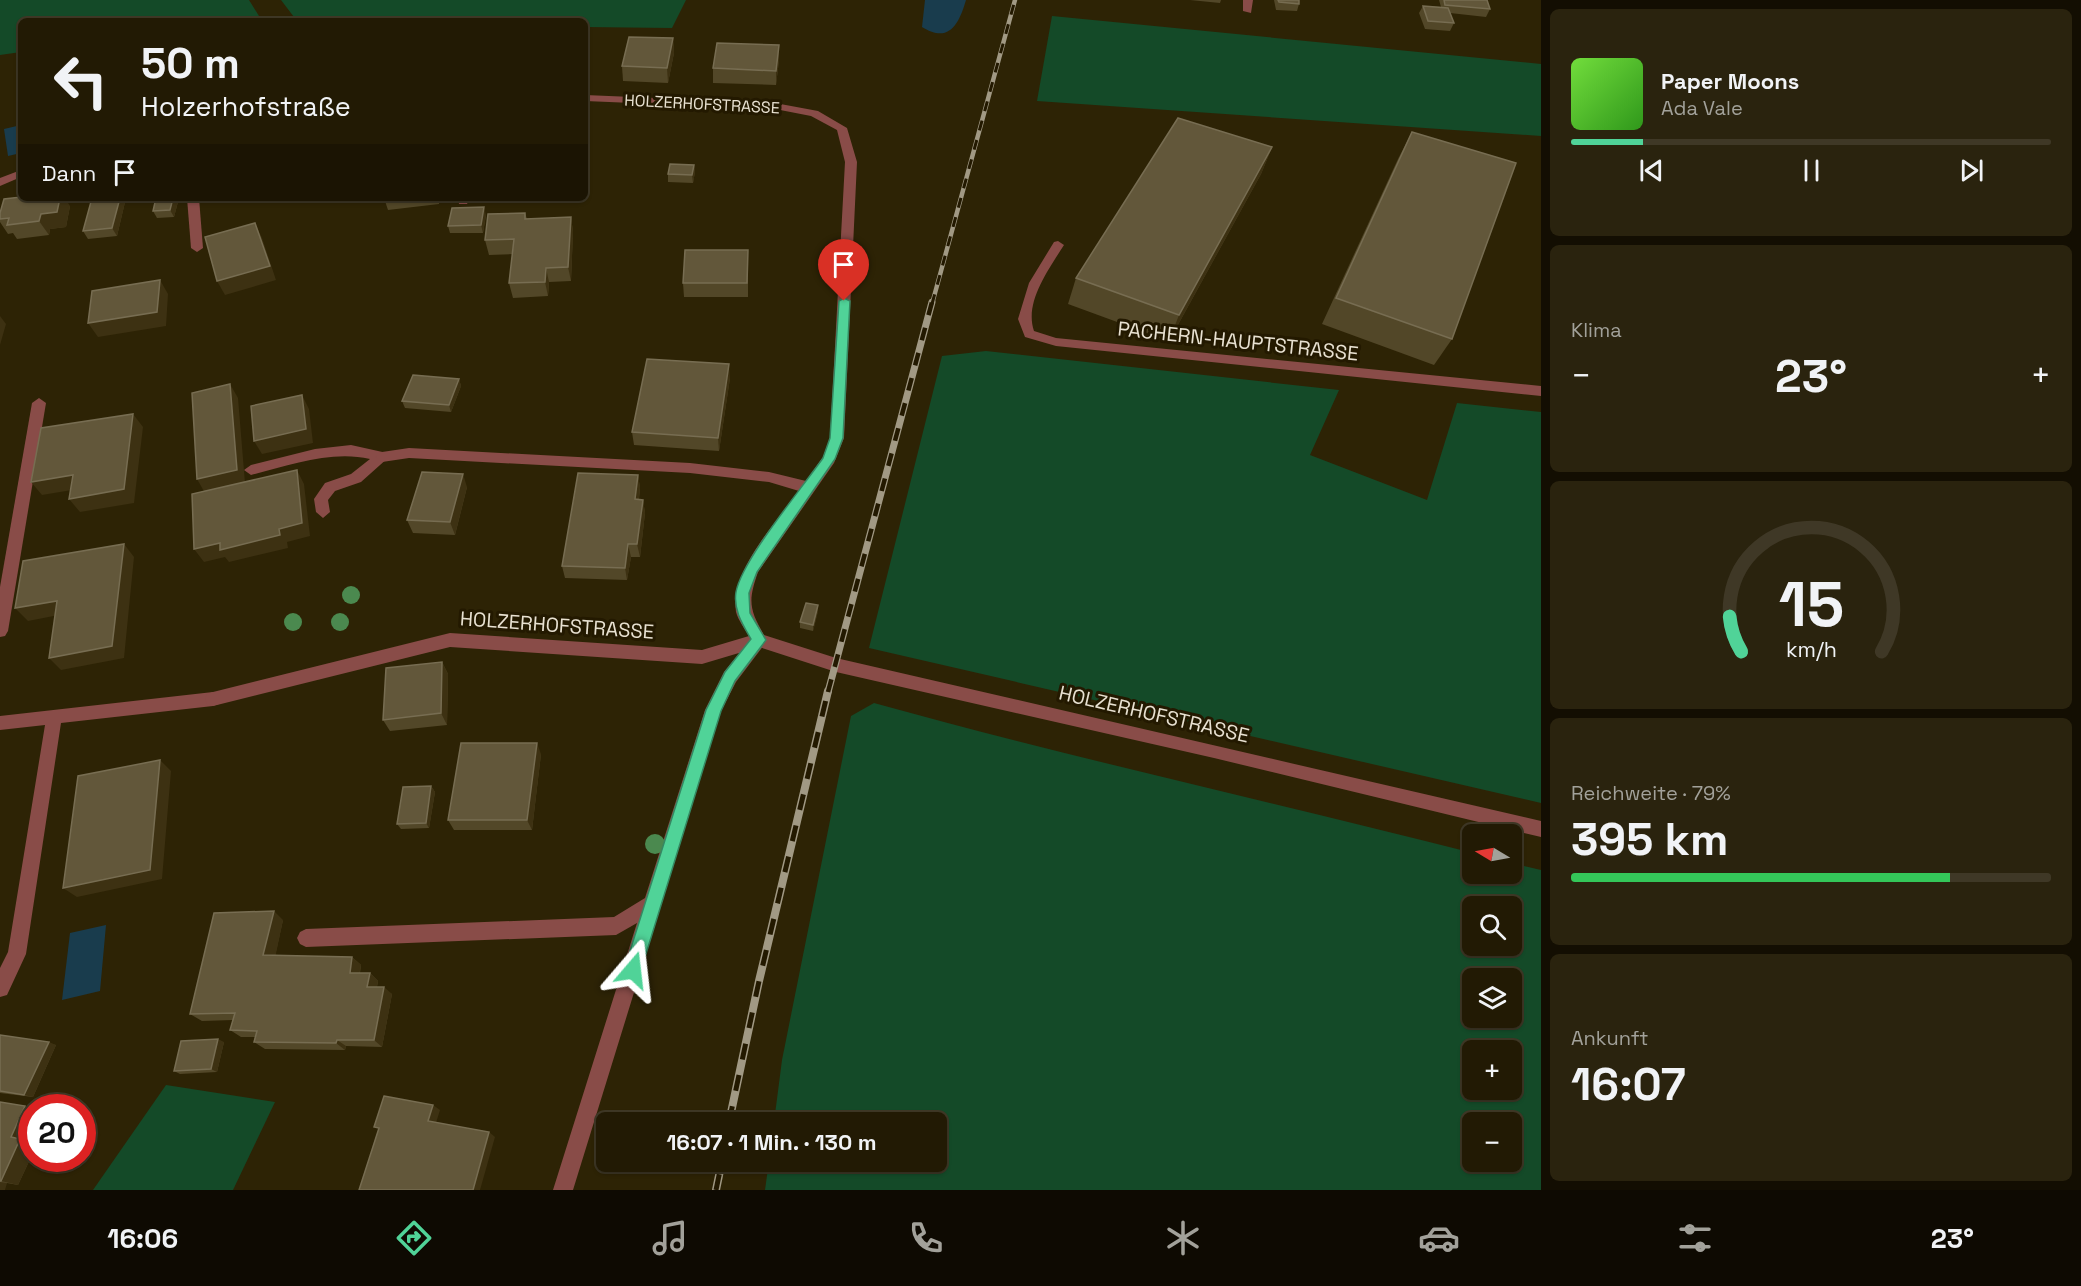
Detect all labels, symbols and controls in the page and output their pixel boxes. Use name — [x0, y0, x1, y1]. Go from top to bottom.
text: 50 m — [141, 37, 240, 90]
icon: left — [42, 42, 120, 120]
text: Paper Moons — [1661, 67, 1799, 95]
text: Holzerhofstraße — [141, 89, 351, 124]
street label: HOLZERHOFSTRASSE — [624, 89, 780, 119]
text: Ada Vale — [1661, 95, 1743, 121]
icon: previous — [1635, 154, 1668, 187]
icon: pause — [1795, 154, 1828, 187]
icon: next — [1955, 154, 1988, 187]
icon: arrive — [108, 156, 141, 189]
text: Dann — [42, 159, 96, 187]
pin — [818, 239, 869, 301]
icon: arrive — [827, 248, 860, 281]
street label: PACHERN-HAUPTSTRASSE — [1116, 315, 1360, 367]
text: Klima — [1571, 317, 1622, 343]
text: 23° — [1775, 348, 1847, 405]
text: − — [1571, 355, 1591, 397]
text: + — [2031, 355, 2051, 397]
text: 15 — [1778, 565, 1844, 644]
street label: HOLZERHOFSTRASSE — [459, 605, 655, 645]
text: km/h — [1785, 636, 1837, 663]
street label: HOLZERHOFSTRASSE — [1056, 679, 1252, 749]
text: Reichweite · 79% — [1571, 780, 1731, 806]
text: 395 km — [1571, 811, 1728, 868]
north arrow — [1462, 824, 1522, 884]
map controls — [1462, 824, 1522, 1172]
button: search — [1462, 896, 1522, 956]
position arrow — [601, 938, 665, 1002]
button: layers — [1462, 968, 1522, 1028]
text: Ankunft — [1571, 1025, 1649, 1051]
button: + — [1462, 1040, 1522, 1100]
text: 16:07 — [1571, 1056, 1686, 1113]
speed limit sign: 20 — [18, 1094, 96, 1172]
button: − — [1462, 1112, 1522, 1172]
text: 16:07 · 1 Min. · 130 m — [666, 1128, 877, 1156]
icon: directions — [393, 1217, 435, 1259]
icon: music — [649, 1217, 691, 1259]
icon: phone — [905, 1217, 947, 1259]
icon: climate — [1162, 1217, 1204, 1259]
icon: car — [1418, 1217, 1460, 1259]
icon: filters — [1674, 1217, 1716, 1259]
text: 16:06 — [107, 1221, 178, 1256]
text: 23° — [1931, 1221, 1974, 1256]

